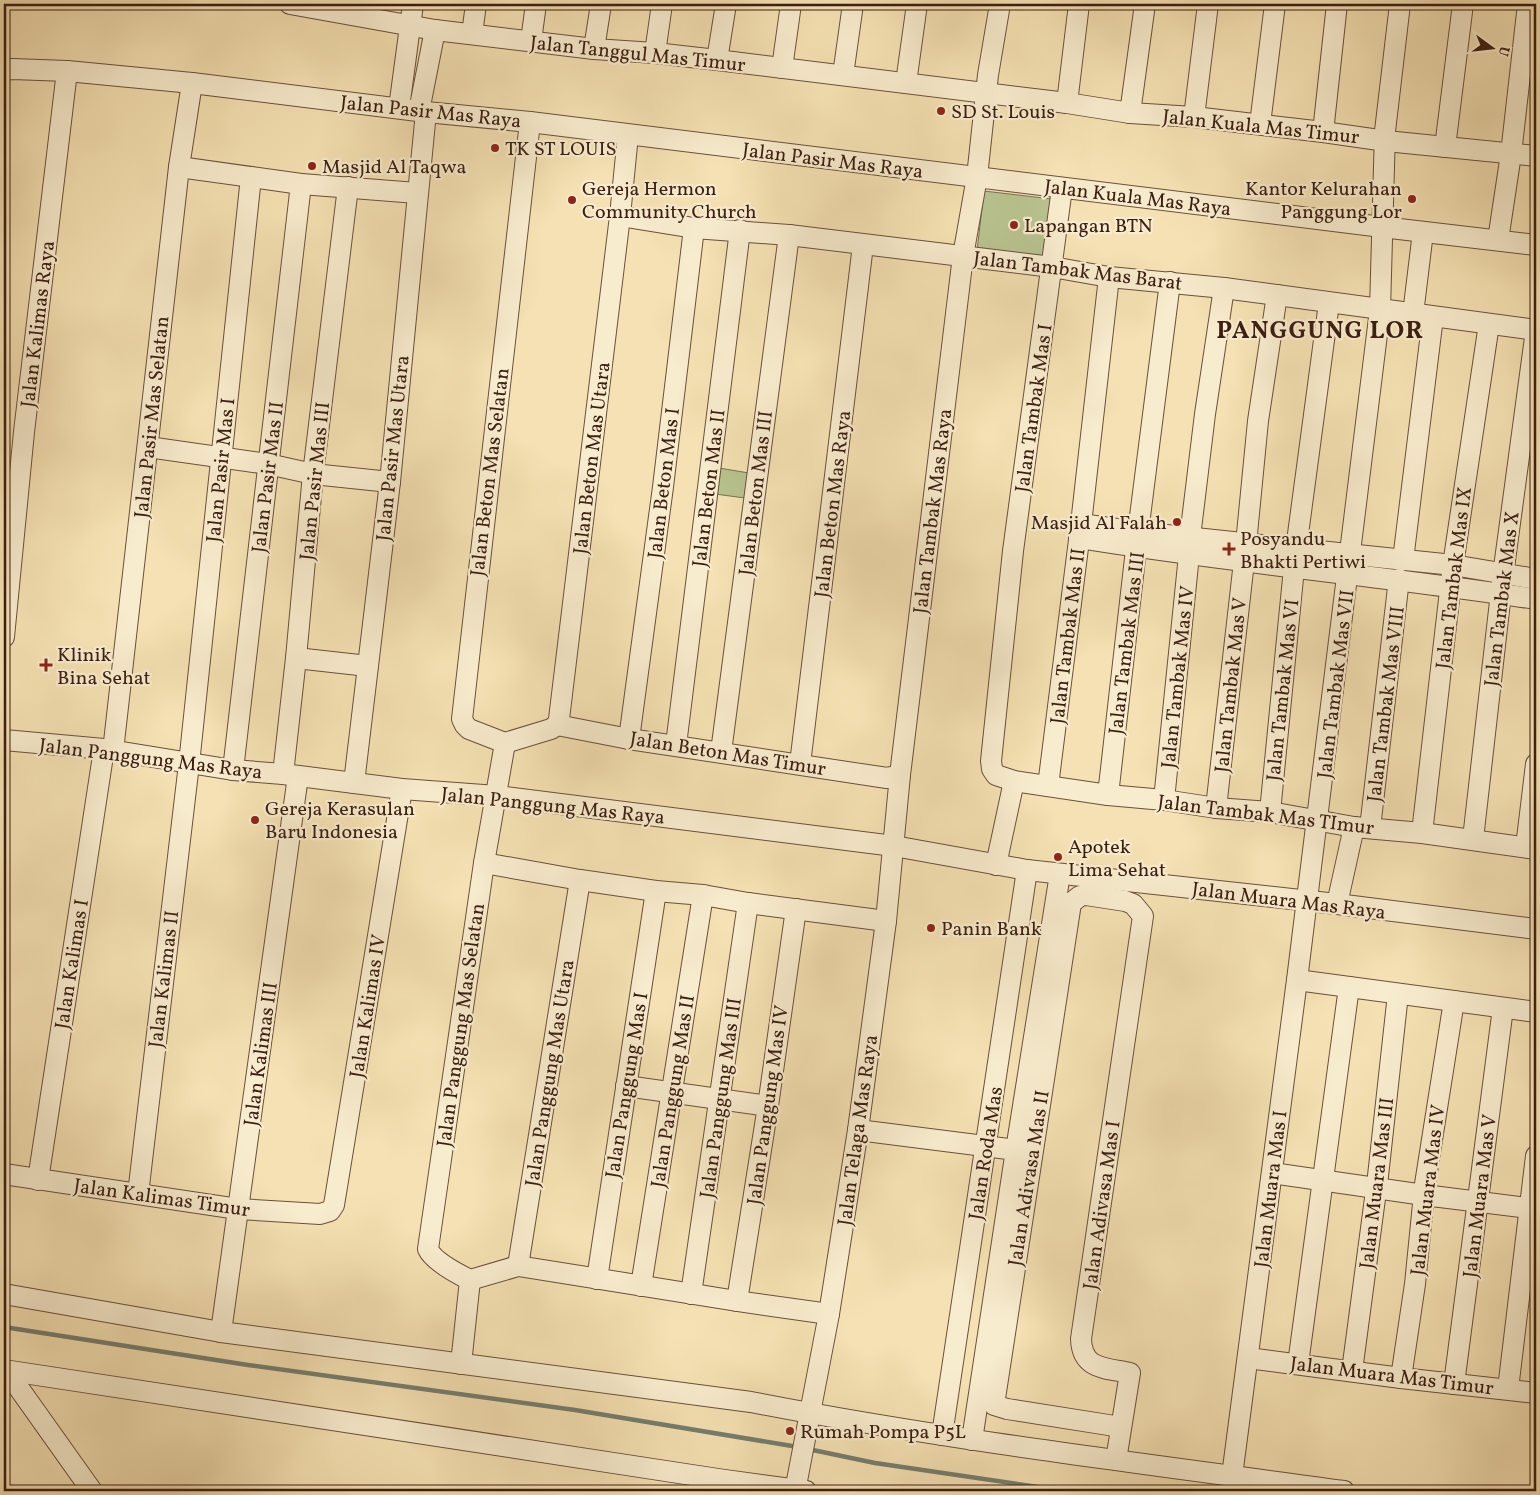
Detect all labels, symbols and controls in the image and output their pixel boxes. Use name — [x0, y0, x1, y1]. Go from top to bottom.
north arrow — [1468, 22, 1518, 72]
street label: Jalan Tanggul Mas Timur — [529, 30, 747, 80]
text: U — [1493, 44, 1514, 58]
street label: Jalan Pasir Mas Raya — [339, 90, 523, 136]
place label: SD St. Louis — [951, 99, 1055, 127]
street label: Jalan Kuala Mas Timur — [1161, 104, 1361, 152]
marker: SD St. Louis — [935, 105, 947, 117]
place label: TK ST LOUIS — [505, 136, 617, 164]
street label: Jalan Pasir Mas Raya — [741, 137, 925, 187]
marker: TK ST LOUIS — [489, 142, 501, 154]
place label: Masjid Al Taqwa — [322, 154, 466, 182]
marker: Masjid Al Taqwa — [306, 160, 318, 172]
street label: Jalan Kuala Mas Raya — [1043, 174, 1233, 224]
place label: Gereja Hermon Community Church — [582, 176, 757, 227]
place label: Kantor Kelurahan Panggung Lor — [1245, 176, 1402, 227]
marker: Kantor Kelurahan Panggung Lor — [1406, 193, 1418, 205]
marker: Gereja Hermon Community Church — [566, 194, 578, 206]
place label: Lapangan BTN — [1024, 213, 1153, 241]
marker: Lapangan BTN — [1008, 219, 1020, 231]
street label: Jalan Kalimas Raya — [15, 239, 63, 409]
street label: Jalan Tambak Mas Barat — [972, 245, 1184, 299]
district label: PANGGUNG LOR — [1216, 314, 1424, 349]
street label: Jalan Pasir Mas Selatan — [128, 315, 178, 520]
street label: Jalan Tambak Mas I — [1009, 322, 1061, 494]
street label: Jalan Pasir Mas Utara — [370, 354, 418, 543]
street label: Jalan Beton Mas Utara — [567, 360, 619, 556]
street label: Jalan Beton Mas Selatan — [464, 366, 518, 578]
street label: Jalan Pasir Mas I — [200, 397, 244, 544]
street label: Jalan Pasir Mas II — [246, 400, 292, 555]
street label: Jalan Pasir Mas III — [294, 401, 338, 562]
street label: Jalan Beton Mas I — [642, 406, 688, 560]
street label: Jalan Tambak Mas Raya — [907, 407, 960, 616]
street label: Jalan Beton Mas II — [686, 408, 734, 569]
street label: Jalan Beton Mas III — [733, 409, 781, 577]
street label: Jalan Beton Mas Raya — [809, 409, 859, 600]
street label: Jalan Tambak Mas IX — [1430, 486, 1480, 671]
place label: Masjid Al Falah — [1031, 510, 1167, 538]
street label: Jalan Tambak Mas X — [1478, 510, 1528, 688]
marker: Masjid Al Falah — [1171, 516, 1183, 528]
place label: Posyandu Bhakti Pertiwi — [1240, 526, 1366, 577]
marker: Posyandu Bhakti Pertiwi — [1222, 542, 1236, 556]
street label: Jalan Tambak Mas II — [1044, 547, 1094, 726]
street label: Jalan Tambak Mas III — [1103, 550, 1153, 736]
street label: Jalan Tambak Mas IV — [1155, 584, 1203, 770]
street label: Jalan Tambak Mas VII — [1311, 588, 1362, 780]
street label: Jalan Tambak Mas V — [1209, 596, 1255, 774]
street label: Jalan Tambak Mas VI — [1260, 598, 1307, 783]
street label: Jalan Tambak Mas VIII — [1361, 605, 1413, 804]
place label: Klinik Bina Sehat — [57, 642, 151, 693]
marker: Klinik Bina Sehat — [39, 658, 53, 672]
street label: Jalan Beton Mas Timur — [628, 726, 828, 784]
street label: Jalan Panggung Mas Raya — [37, 732, 264, 788]
street label: Jalan Panggung Mas Raya — [440, 781, 666, 833]
street label: Jalan Tambak Mas TImur — [1156, 789, 1376, 843]
place label: Gereja Kerasulan Baru Indonesia — [265, 796, 415, 847]
marker: Gereja Kerasulan Baru Indonesia — [249, 814, 261, 826]
place label: Apotek Lima Sehat — [1068, 834, 1166, 885]
marker: Apotek Lima Sehat — [1052, 851, 1064, 863]
street label: Jalan Muara Mas Raya — [1190, 876, 1387, 928]
street label: Jalan Kalimas I — [49, 897, 97, 1031]
street label: Jalan Panggung Mas Selatan — [431, 901, 493, 1149]
street label: Jalan Kalimas II — [143, 909, 187, 1050]
place label: Panin Bank — [941, 916, 1042, 944]
marker: Panin Bank — [925, 922, 937, 934]
street label: Jalan Kalimas IV — [344, 932, 394, 1080]
street label: Jalan Panggung Mas Utara — [519, 958, 583, 1189]
street label: Jalan Kalimas III — [238, 980, 286, 1128]
street label: Jalan Panggung Mas I — [599, 990, 657, 1180]
street label: Jalan Panggung Mas II — [645, 993, 703, 1190]
street label: Jalan Panggung Mas III — [694, 996, 750, 1200]
street label: Jalan Panggung Mas IV — [741, 1003, 797, 1207]
street label: Jalan Telaga Mas Raya — [832, 1033, 886, 1228]
street label: Jalan Roda Mas — [963, 1085, 1011, 1222]
street label: Jalan Adivasa Mas II — [1002, 1088, 1058, 1268]
street label: Jalan Muara Mas III — [1354, 1096, 1402, 1271]
street label: Jalan Muara Mas IV — [1405, 1103, 1453, 1277]
street label: Jalan Muara Mas I — [1248, 1109, 1296, 1270]
street label: Jalan Muara Mas V — [1457, 1113, 1505, 1280]
street label: Jalan Adivasa Mas I — [1077, 1119, 1129, 1292]
street label: Jalan Kalimas Timur — [72, 1173, 252, 1225]
street label: Jalan Muara Mas Timur — [1288, 1351, 1495, 1403]
place label: Rumah Pompa P5L — [800, 1419, 966, 1447]
marker: Rumah Pompa P5L — [784, 1425, 796, 1437]

